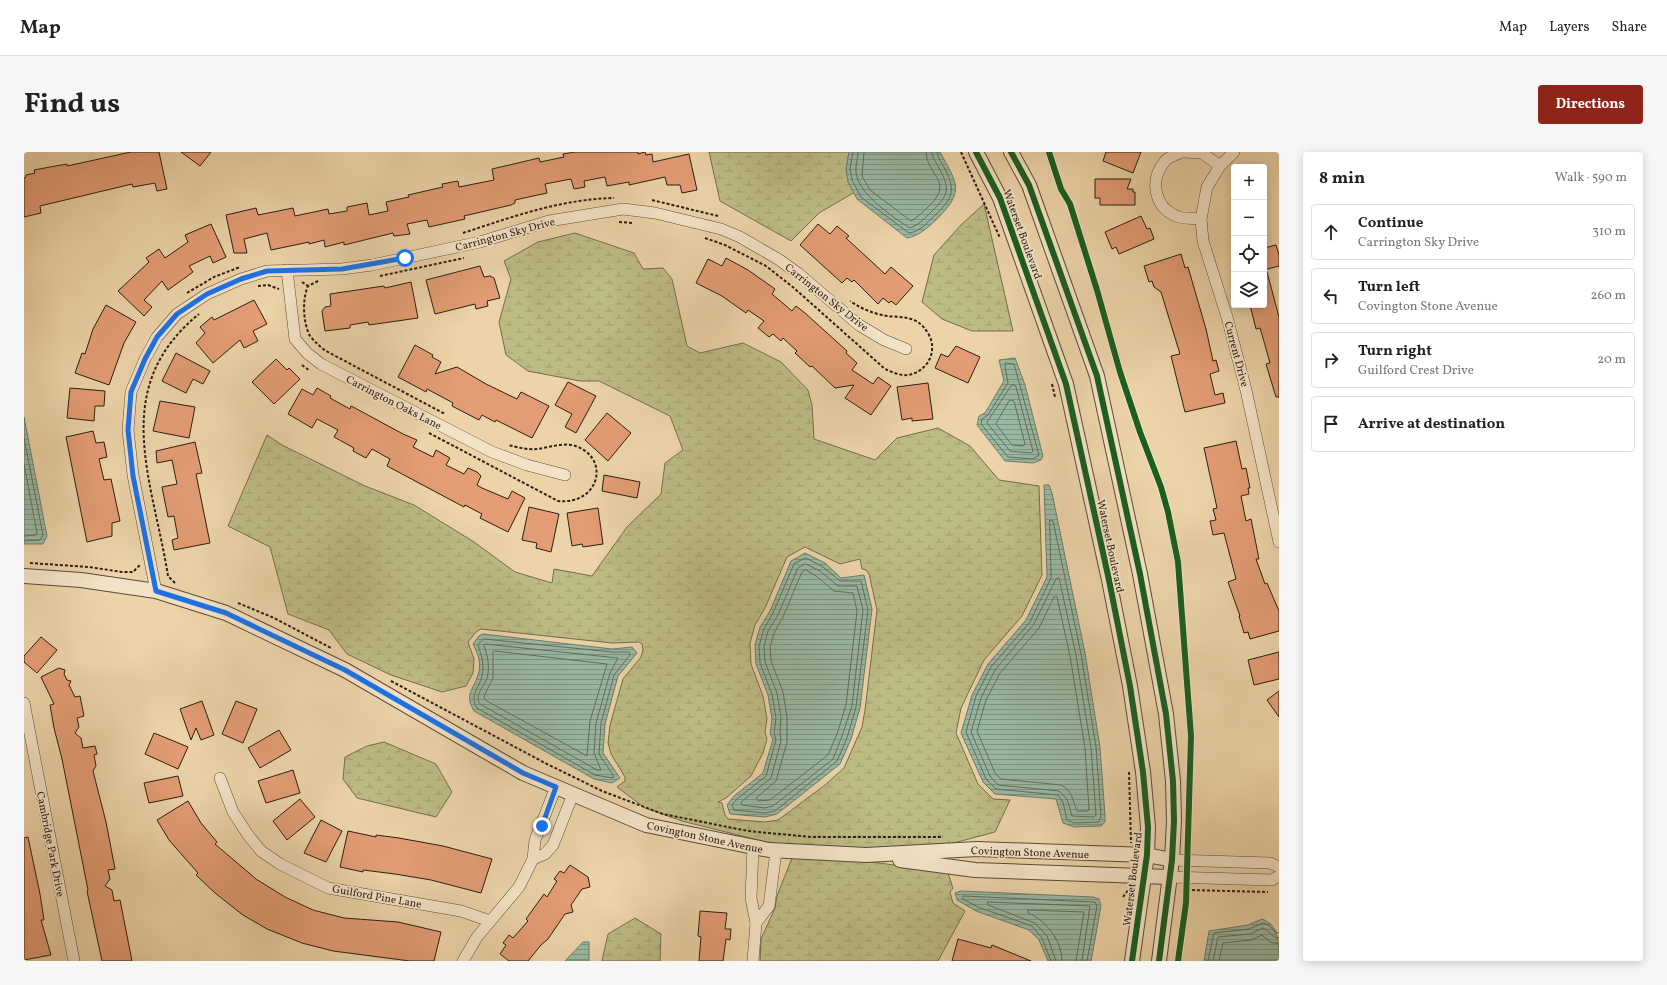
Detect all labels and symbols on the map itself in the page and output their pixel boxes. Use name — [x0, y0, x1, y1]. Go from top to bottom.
street label: Waterset Boulevard — [998, 188, 1045, 282]
street label: Carrington Sky Drive — [454, 215, 557, 256]
route start — [396, 249, 414, 267]
street label: Carrington Sky Drive — [781, 261, 871, 336]
street label: Current Drive — [1220, 320, 1252, 389]
street label: Carrington Oaks Lane — [343, 373, 444, 434]
street label: Waterset Boulevard — [1092, 499, 1127, 594]
street label: Cambridge Park Drive — [32, 790, 67, 898]
route end — [533, 817, 551, 835]
street label: Covington Stone Avenue — [645, 819, 764, 858]
street label: Waterset Boulevard — [1120, 831, 1147, 927]
street label: Covington Stone Avenue — [971, 844, 1089, 863]
street label: Guilford Pine Lane — [331, 882, 423, 913]

